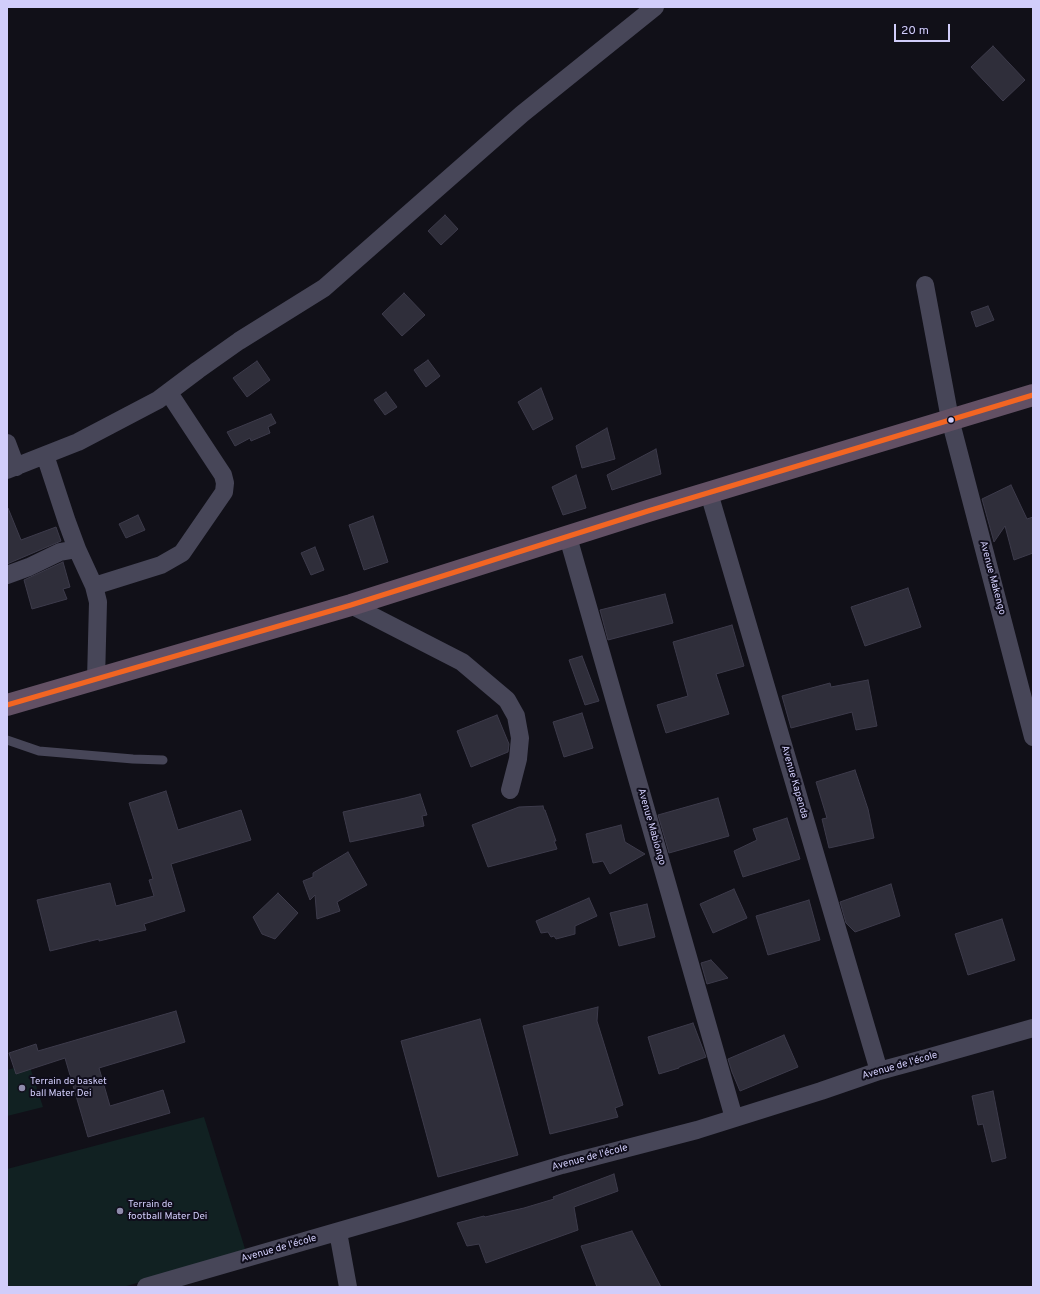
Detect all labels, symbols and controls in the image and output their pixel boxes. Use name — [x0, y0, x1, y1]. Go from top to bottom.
scale bar — [896, 16, 952, 42]
text: 20 m — [901, 23, 929, 39]
unlabelled marker — [946, 415, 956, 425]
street label: Avenue Makengo — [976, 540, 1008, 616]
street label: Avenue Kapenda — [778, 744, 810, 820]
street label: Avenue Mabiongo — [634, 787, 668, 867]
street label: Avenue de l'école — [861, 1049, 939, 1083]
place label: Terrain de basket ball Mater Dei — [30, 1076, 107, 1100]
marker: Terrain de basket ball Mater Dei — [17, 1083, 27, 1093]
street label: Avenue de l'école — [551, 1142, 629, 1174]
place label: Terrain de football Mater Dei — [128, 1199, 207, 1222]
marker: Terrain de football Mater Dei — [115, 1206, 125, 1216]
street label: Avenue de l'école — [240, 1232, 318, 1266]

